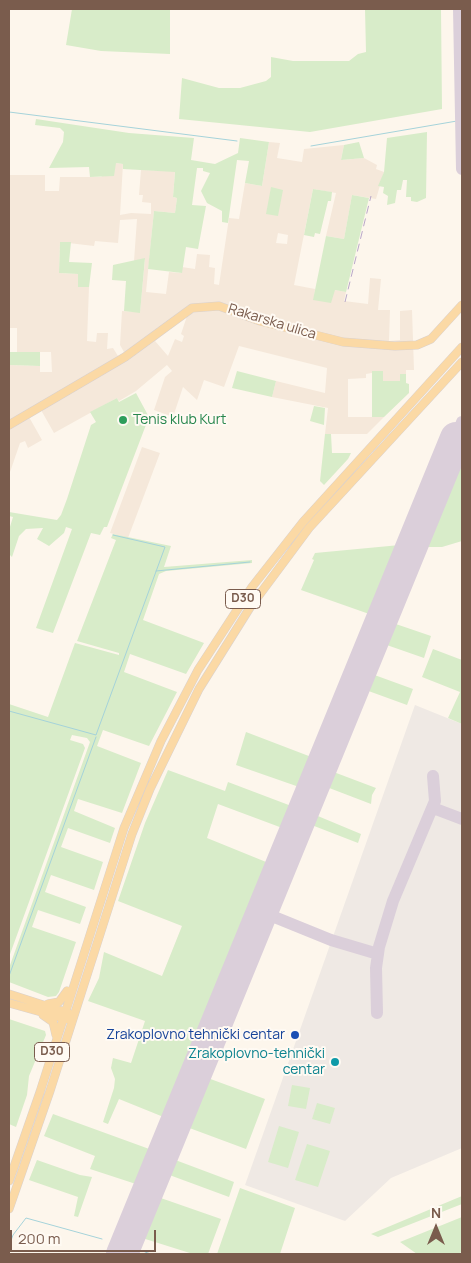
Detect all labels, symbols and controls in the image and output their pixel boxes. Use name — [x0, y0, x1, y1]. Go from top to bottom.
street label: Rakarska ulica — [226, 301, 318, 343]
place label: Tenis klub Kurt — [133, 412, 226, 428]
marker: Tenis klub Kurt — [117, 414, 129, 426]
road number: D30 — [226, 590, 260, 608]
place label: Zrakoplovno tehnički centar — [106, 1027, 285, 1043]
marker: Zrakoplovno tehnički centar — [289, 1029, 301, 1041]
road number: D30 — [34, 1042, 70, 1062]
place label: Zrakoplovno-tehnički centar — [188, 1046, 325, 1078]
marker: Zrakoplovno-tehnički centar — [329, 1056, 341, 1068]
north arrow — [411, 1203, 461, 1253]
text: N — [431, 1203, 441, 1222]
scale bar — [12, 1220, 159, 1252]
text: 200 m — [18, 1228, 61, 1249]

